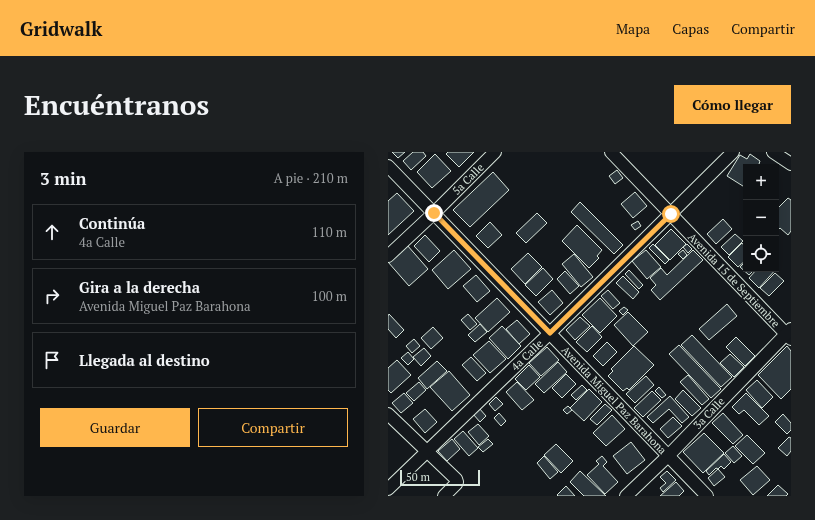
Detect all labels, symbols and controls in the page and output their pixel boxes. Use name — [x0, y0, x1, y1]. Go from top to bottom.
text: Gridwalk — [20, 16, 102, 41]
text: Mapa — [616, 19, 650, 38]
text: Capas — [672, 19, 709, 38]
text: Compartir — [731, 19, 795, 38]
button: Cómo llegar — [674, 85, 791, 124]
text: Encuéntranos — [24, 86, 209, 123]
street label: 5a Calle — [449, 160, 487, 198]
map controls — [743, 164, 779, 272]
button: + — [743, 164, 779, 200]
text: 3 min — [40, 167, 87, 190]
text: A pie · 210 m — [274, 169, 348, 187]
button: − — [743, 200, 779, 236]
route end — [425, 204, 443, 222]
route start — [662, 205, 680, 223]
text: Continúa — [79, 213, 145, 233]
icon: ahead — [41, 221, 63, 243]
text: 110 m — [312, 223, 347, 241]
street label: Avenida 15 de Septiembre — [685, 230, 783, 331]
text: 4a Calle — [79, 233, 125, 251]
button: locate — [743, 236, 779, 272]
text: Gira a la derecha — [79, 277, 200, 297]
icon: right — [41, 285, 63, 307]
text: 100 m — [312, 287, 347, 305]
text: Avenida Miguel Paz Barahona — [79, 297, 251, 315]
street label: 4a Calle — [508, 336, 546, 374]
street label: Avenida Miguel Paz Barahona — [559, 343, 670, 457]
icon: arrive — [41, 349, 63, 371]
text: Llegada al destino — [79, 350, 210, 370]
street label: 3a Calle — [690, 394, 728, 432]
button: Guardar — [40, 408, 190, 447]
button: Compartir — [198, 408, 348, 447]
scale bar — [400, 468, 480, 487]
text: 50 m — [406, 470, 430, 484]

